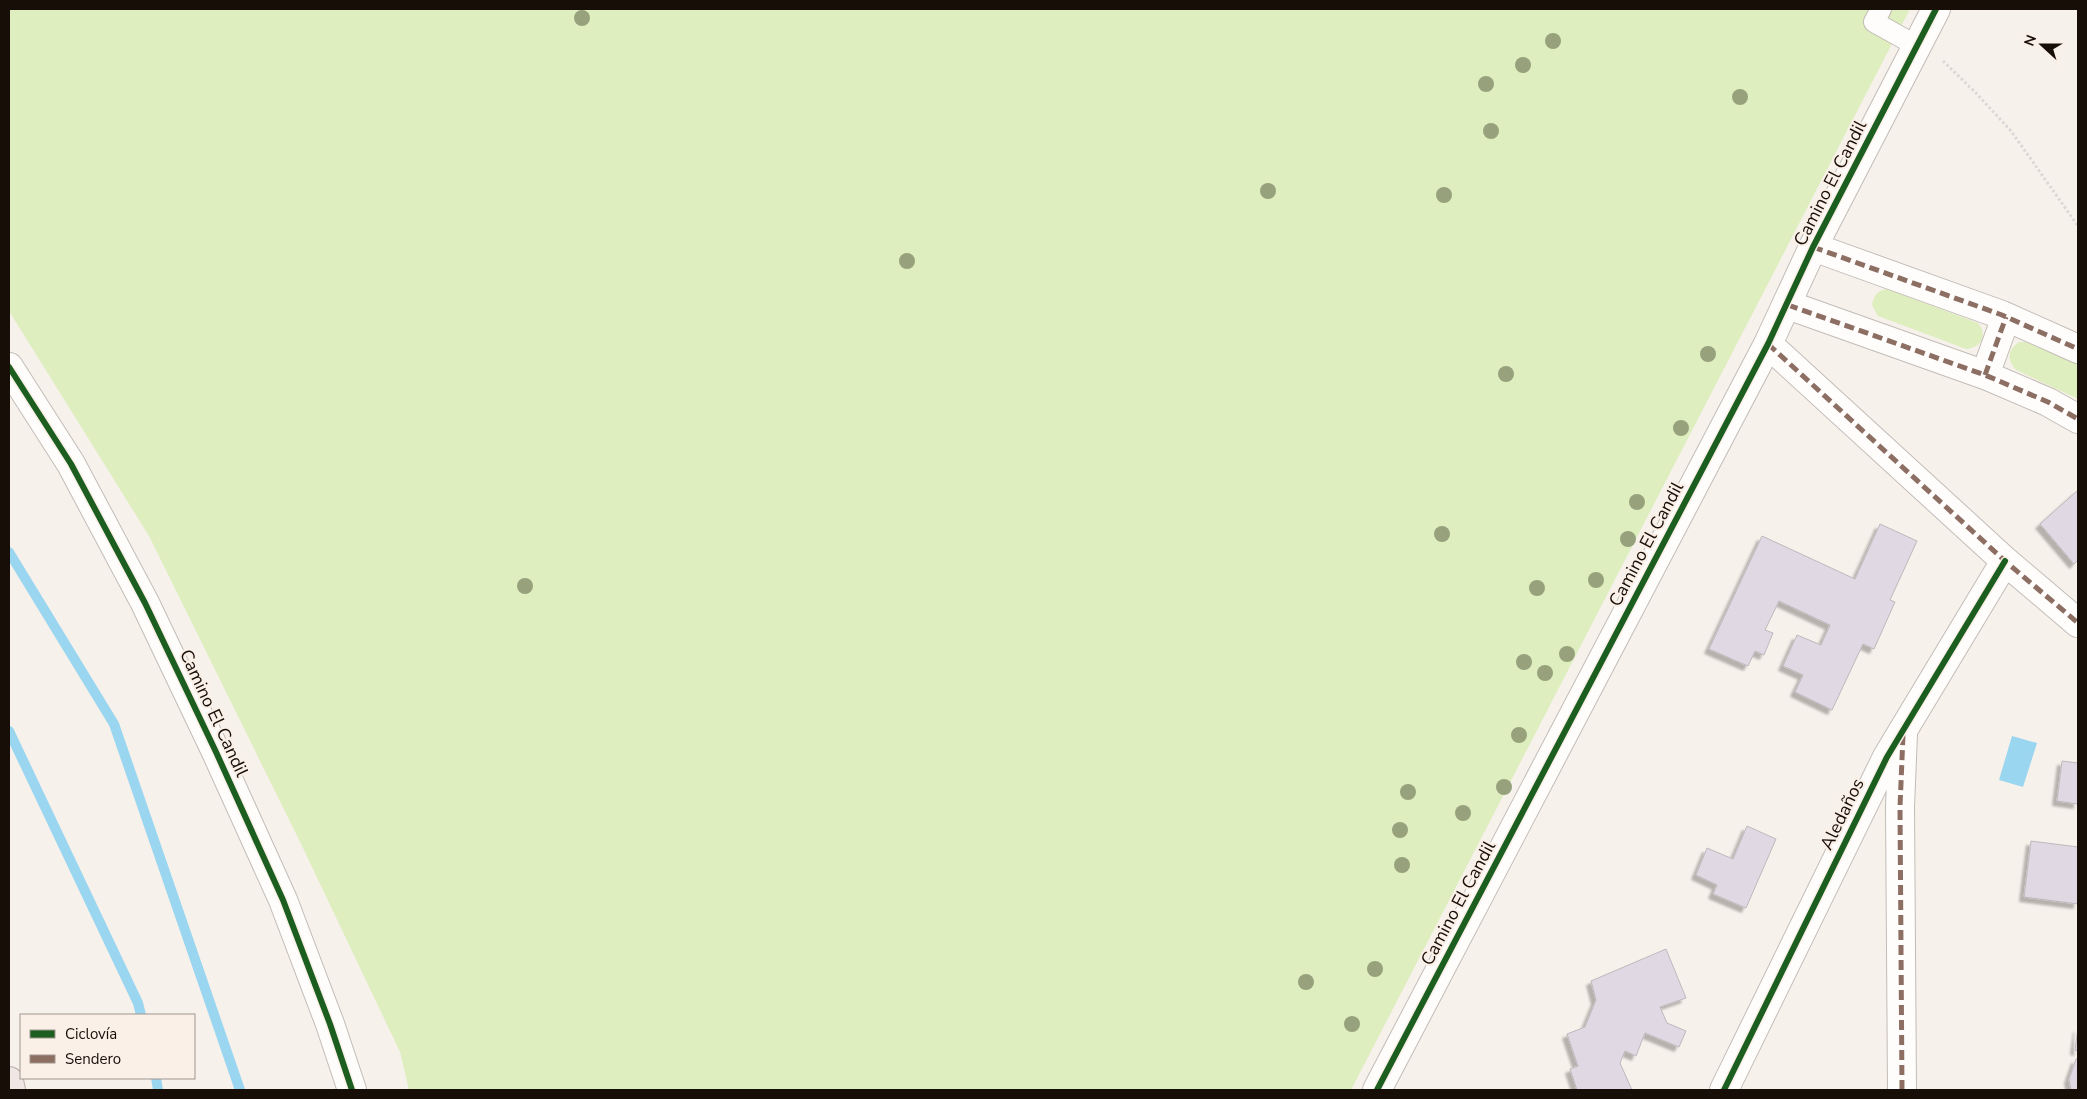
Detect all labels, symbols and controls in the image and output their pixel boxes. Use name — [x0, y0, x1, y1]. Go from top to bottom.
north arrow — [2017, 20, 2067, 70]
text: N — [2020, 32, 2041, 49]
street label: Camino El Candil — [1788, 116, 1872, 250]
street label: Camino El Candil — [1603, 477, 1689, 610]
street label: Camino El Candil — [174, 645, 254, 781]
street label: Aledaños — [1814, 774, 1870, 854]
street label: Camino El Candil — [1415, 836, 1501, 969]
legend — [20, 1014, 195, 1079]
text: Ciclovía — [65, 1024, 117, 1044]
text: Sendero — [65, 1049, 121, 1069]

